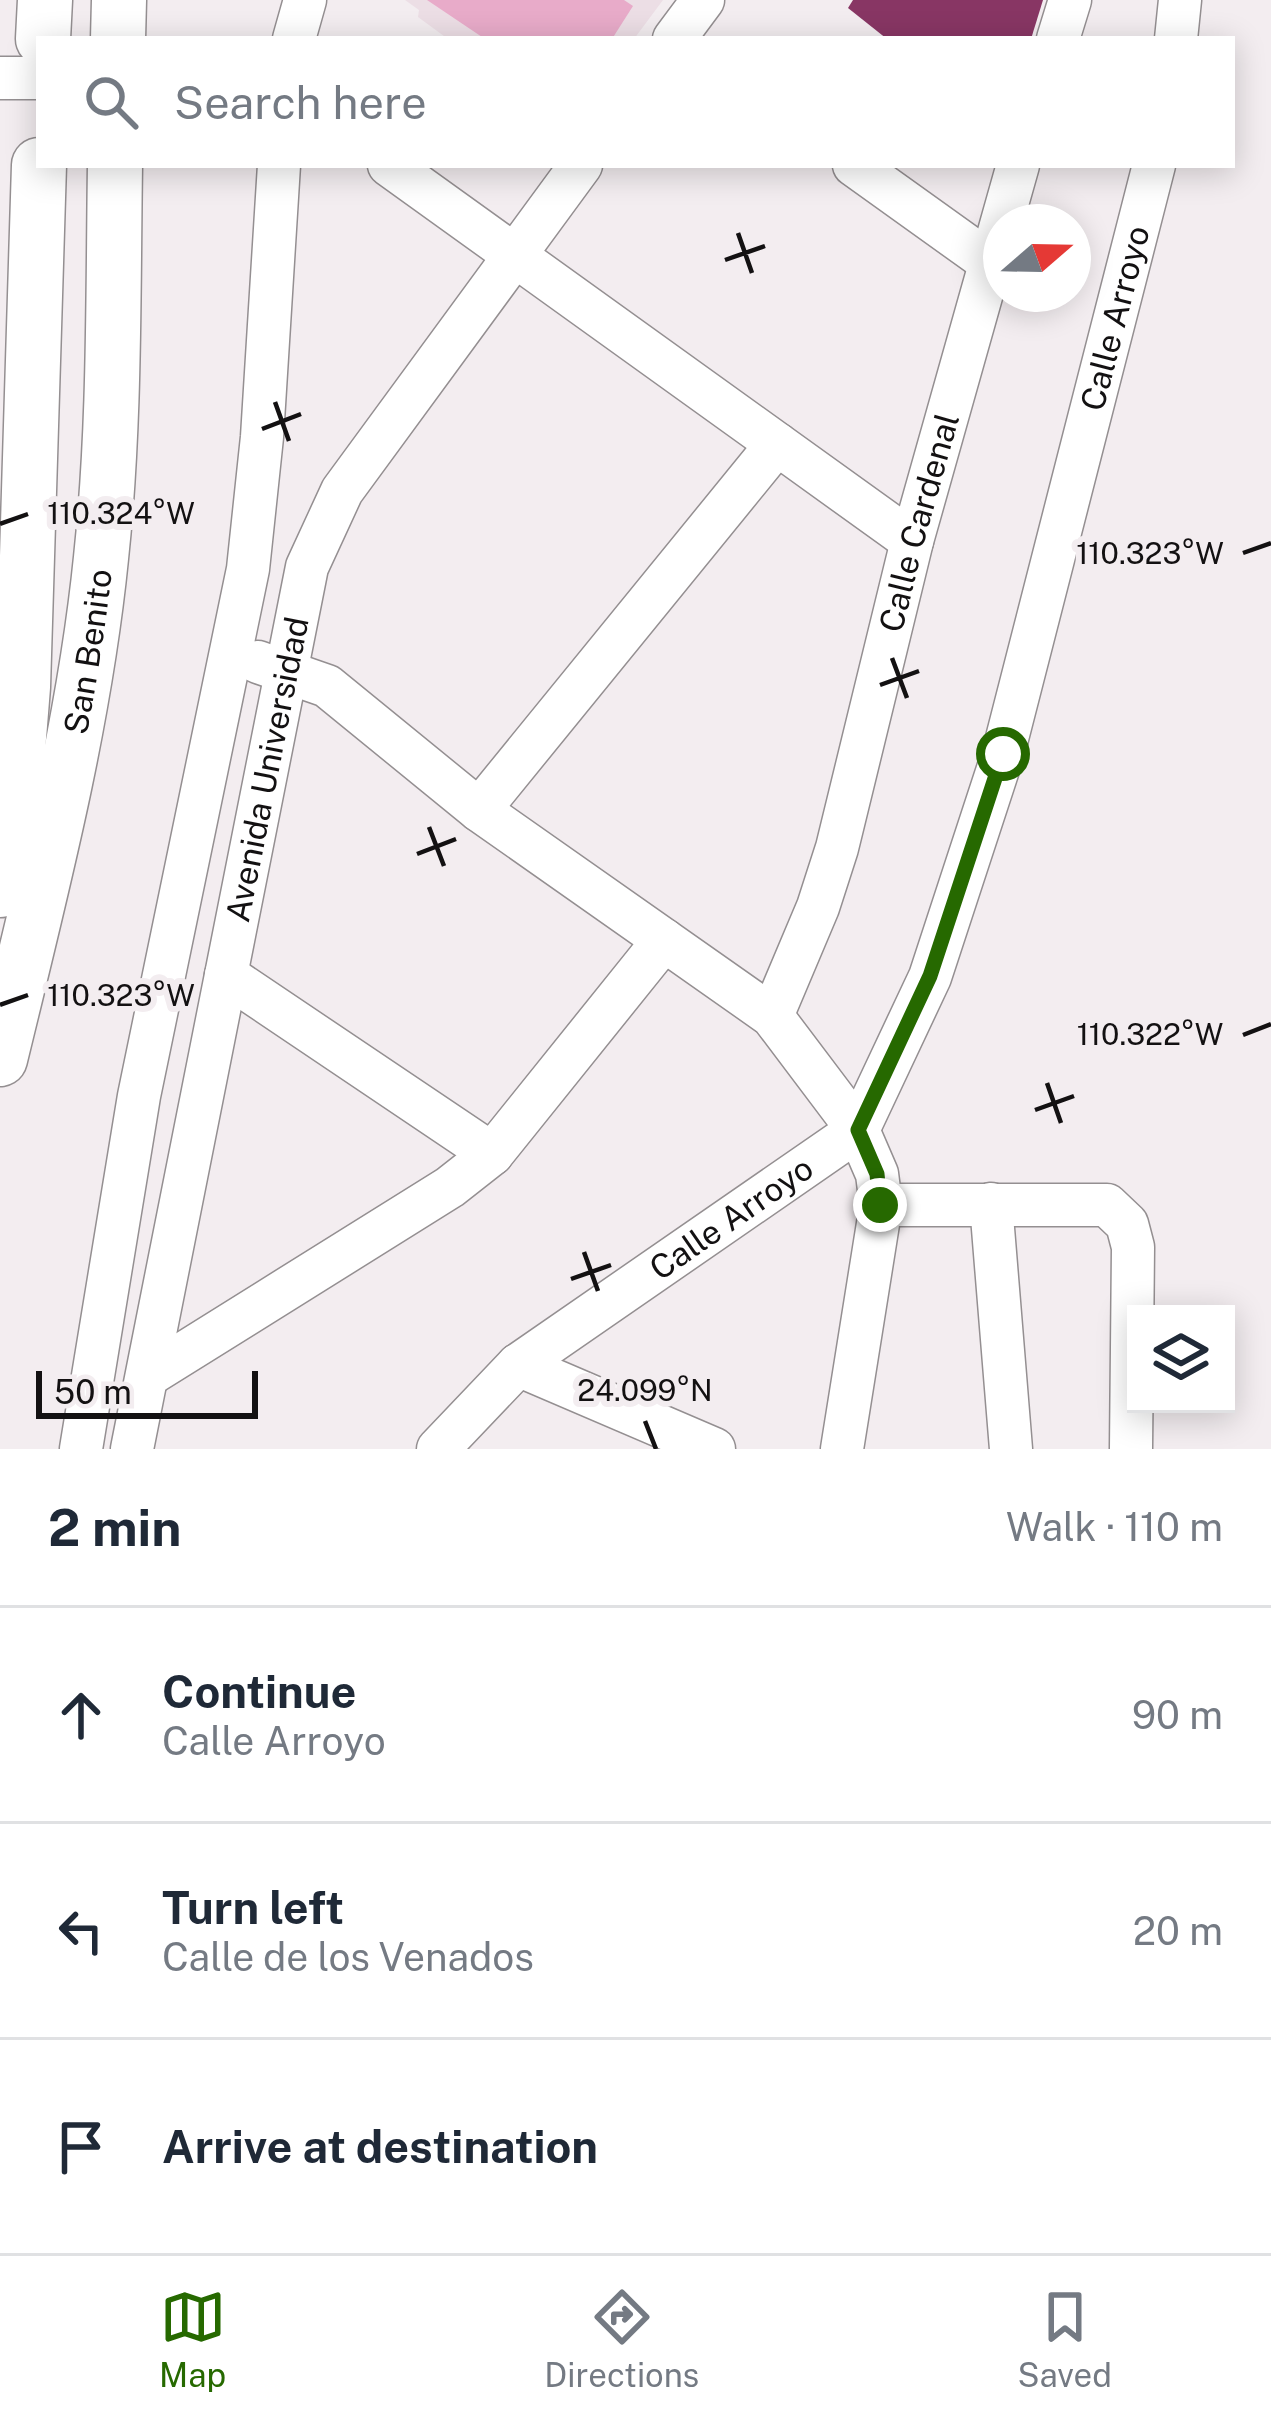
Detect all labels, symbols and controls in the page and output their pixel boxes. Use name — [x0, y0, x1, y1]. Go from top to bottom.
search box — [36, 36, 1235, 168]
icon: search — [78, 69, 144, 135]
text: Search here — [174, 76, 427, 129]
north arrow — [983, 204, 1091, 312]
street label: Calle Arroyo — [1073, 222, 1157, 415]
street label: Calle Cardenal — [872, 409, 966, 636]
text: 110.324°W — [47, 495, 195, 531]
text: 110.323°W — [1076, 535, 1224, 571]
street label: San Benito — [56, 567, 119, 737]
street label: Avenida Universidad — [218, 613, 316, 925]
route start — [976, 727, 1030, 781]
text: 110.323°W — [47, 977, 195, 1013]
text: 110.322°W — [1077, 1016, 1223, 1052]
street label: Calle Arroyo — [642, 1148, 820, 1287]
route end — [853, 1178, 907, 1232]
map controls — [1127, 1305, 1235, 1413]
button: layers — [1127, 1305, 1235, 1413]
scale bar — [36, 1365, 258, 1418]
text: 24.099°N — [577, 1372, 713, 1408]
text: 50 m — [54, 1373, 132, 1411]
text: 2 min — [48, 1498, 182, 1557]
text: Walk · 110 m — [1006, 1504, 1223, 1550]
text: Continue — [162, 1665, 356, 1718]
icon: ahead — [48, 1682, 114, 1748]
text: 90 m — [1132, 1692, 1223, 1738]
text: Calle Arroyo — [162, 1718, 386, 1764]
text: Turn left — [162, 1881, 344, 1934]
icon: left — [48, 1898, 114, 1964]
text: 20 m — [1133, 1908, 1223, 1954]
text: Calle de los Venados — [162, 1934, 534, 1980]
icon: arrive — [48, 2114, 114, 2180]
text: Arrive at destination — [162, 2120, 598, 2173]
tab: Map — [159, 2284, 226, 2394]
tab: Directions — [544, 2284, 699, 2394]
tab: Saved — [1018, 2284, 1112, 2394]

